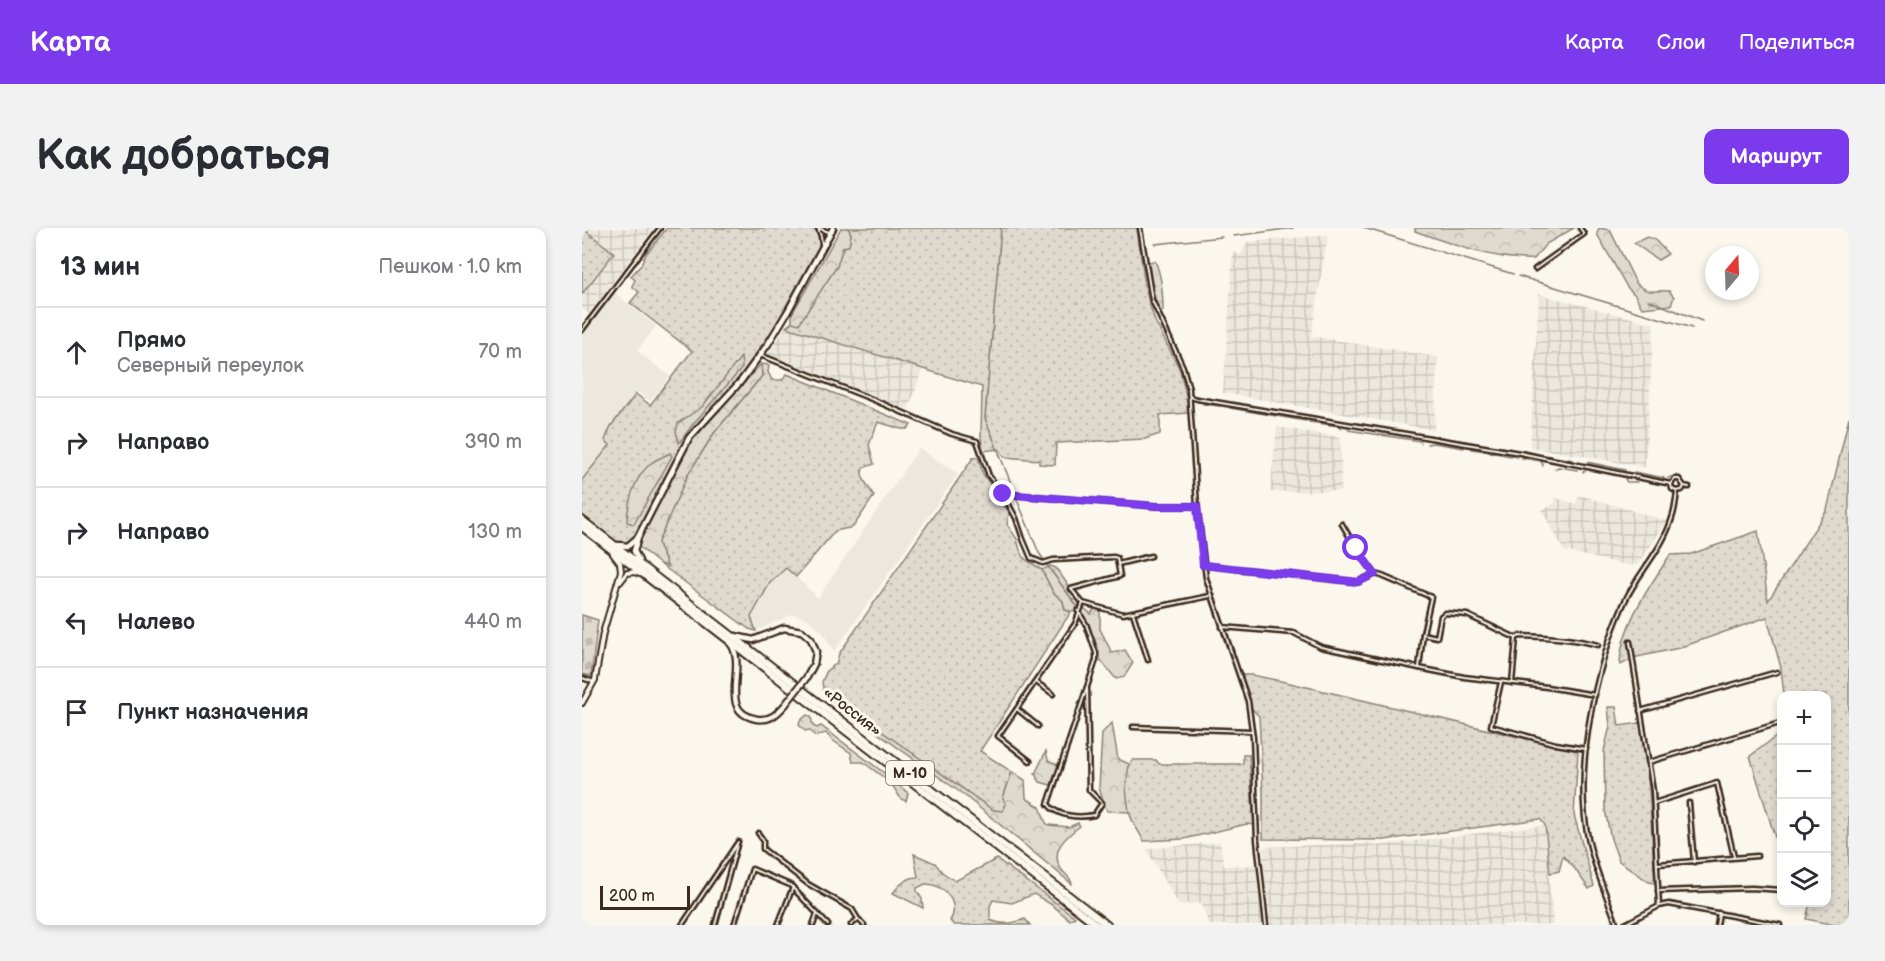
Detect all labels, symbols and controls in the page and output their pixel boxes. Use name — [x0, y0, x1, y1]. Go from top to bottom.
text: Карта — [30, 26, 110, 59]
text: Карта — [1565, 30, 1624, 55]
text: Слои — [1657, 30, 1706, 55]
text: Поделиться — [1739, 30, 1855, 55]
button: Маршрут — [1704, 129, 1849, 184]
text: Как добраться — [36, 131, 331, 182]
north arrow — [1705, 246, 1759, 300]
text: 13 мин — [60, 252, 140, 283]
text: Пешком · 1.0 km — [378, 255, 522, 279]
text: Прямо — [117, 327, 186, 354]
icon: ahead — [60, 336, 93, 369]
text: 70 m — [478, 340, 522, 364]
text: Северный переулок — [117, 354, 304, 378]
icon: right — [60, 426, 93, 459]
text: Направо — [117, 429, 209, 456]
text: 390 m — [464, 430, 522, 454]
route end — [989, 480, 1015, 506]
icon: right — [60, 516, 93, 549]
text: Направо — [117, 519, 209, 546]
text: 130 m — [468, 520, 522, 544]
route start — [1342, 534, 1368, 560]
icon: left — [60, 606, 93, 639]
text: Налево — [117, 609, 195, 636]
text: 440 m — [464, 610, 522, 634]
street label: «Россия» — [819, 683, 885, 741]
map controls — [1777, 691, 1831, 907]
button: + — [1777, 691, 1831, 745]
icon: arrive — [60, 696, 93, 729]
text: Пункт назначения — [117, 699, 309, 726]
button: − — [1777, 745, 1831, 799]
road number: М-10 — [886, 761, 934, 785]
button: locate — [1777, 799, 1831, 853]
button: layers — [1777, 853, 1831, 907]
scale bar — [600, 883, 690, 910]
text: 200 m — [609, 887, 655, 906]

